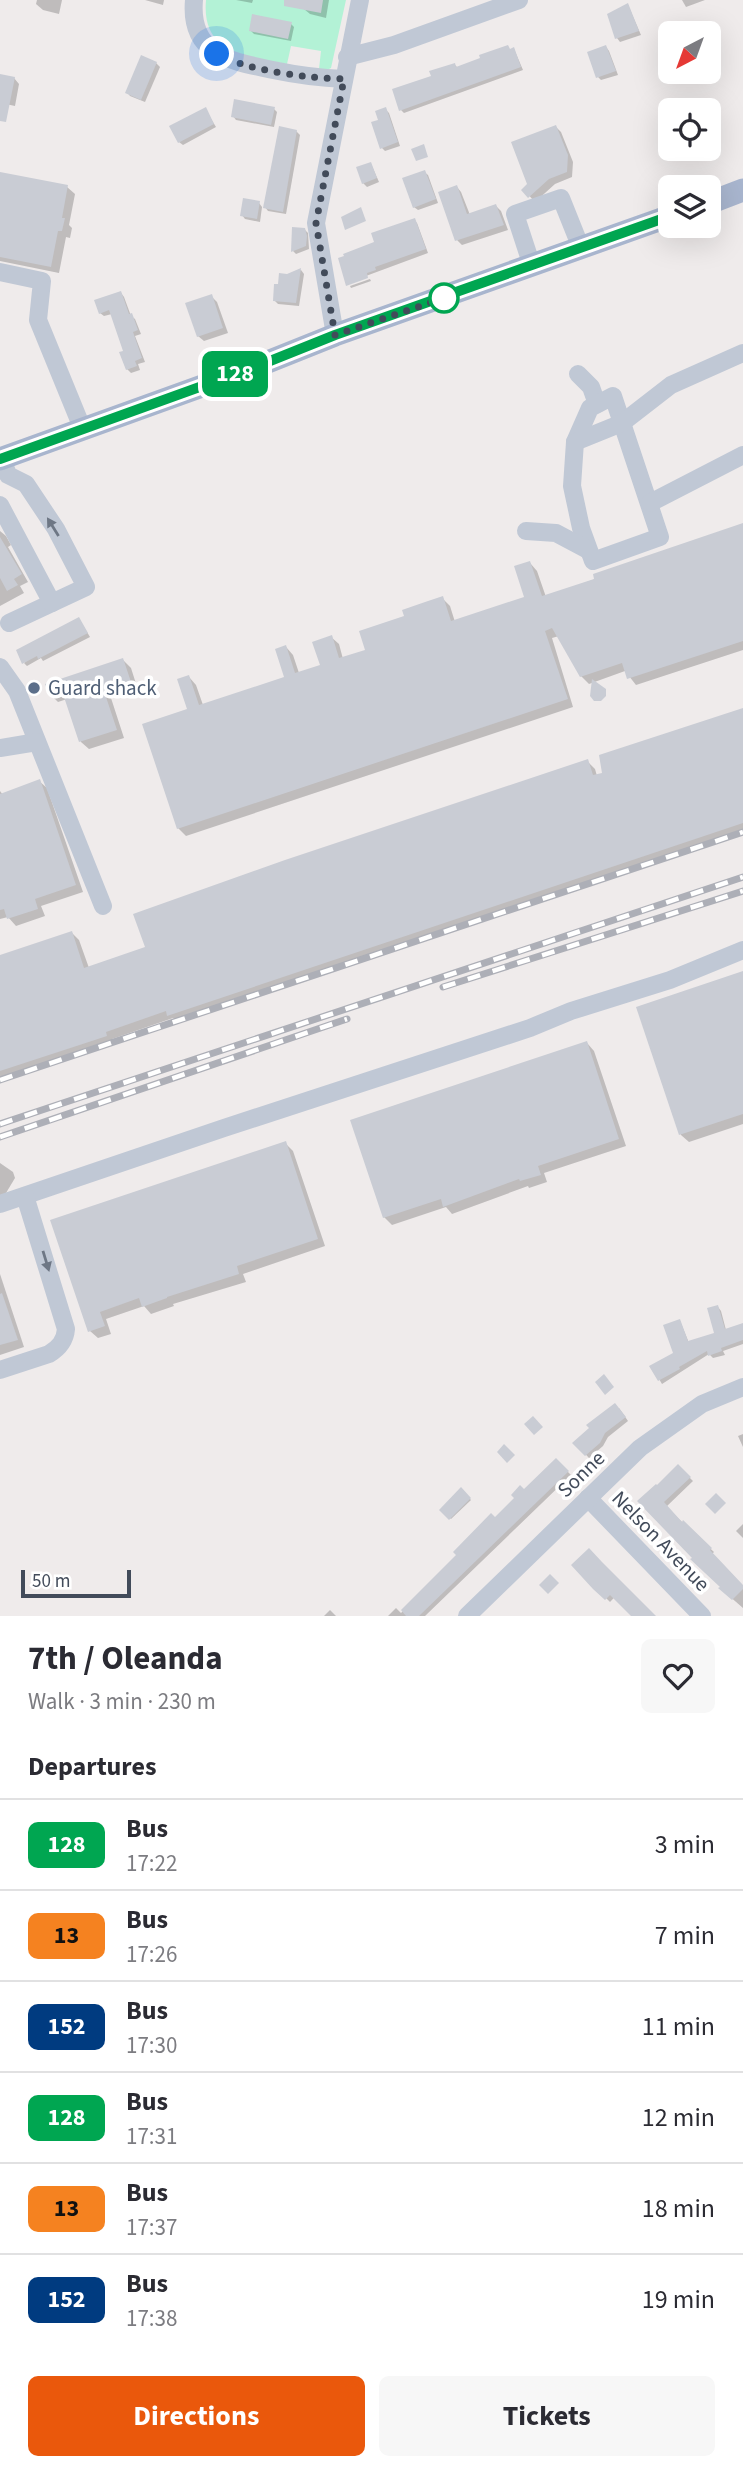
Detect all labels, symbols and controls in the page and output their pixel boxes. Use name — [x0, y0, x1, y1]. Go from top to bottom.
north arrow — [658, 21, 721, 84]
map controls — [658, 21, 721, 238]
your location — [199, 36, 234, 71]
button: locate — [658, 98, 721, 161]
button: layers — [658, 175, 721, 238]
unlabelled marker — [429, 283, 459, 313]
line badge: 128 — [195, 351, 275, 397]
text: 128 — [216, 356, 254, 391]
one-way arrow — [47, 517, 60, 536]
place label: Guard shack — [48, 673, 157, 703]
marker: Guard shack — [26, 680, 42, 696]
one-way arrow — [41, 1251, 51, 1272]
street label: Sonne — [550, 1444, 612, 1504]
street label: Nelson Avenue — [605, 1484, 717, 1598]
scale bar — [21, 1567, 131, 1599]
text: 50 m — [32, 1568, 70, 1595]
text: 7th / Oleanda — [28, 1635, 223, 1682]
button: heart — [641, 1639, 715, 1713]
text: Walk · 3 min · 230 m — [28, 1685, 216, 1718]
text: Departures — [28, 1748, 156, 1785]
text: Bus — [126, 1810, 168, 1847]
text: 3 min — [655, 1826, 715, 1863]
text: 128 — [47, 1827, 86, 1862]
text: 17:22 — [126, 1847, 177, 1880]
text: Bus — [126, 1901, 168, 1938]
text: 7 min — [655, 1917, 715, 1954]
text: 13 — [54, 1918, 79, 1953]
text: 17:26 — [126, 1938, 177, 1971]
text: Bus — [126, 1992, 168, 2029]
text: 11 min — [642, 2008, 715, 2045]
text: 152 — [47, 2009, 86, 2044]
text: 17:30 — [126, 2029, 177, 2062]
text: Bus — [126, 2083, 168, 2120]
text: 12 min — [642, 2099, 715, 2136]
text: 128 — [47, 2100, 86, 2135]
text: 17:31 — [126, 2120, 177, 2153]
text: Bus — [126, 2174, 168, 2211]
text: 18 min — [642, 2190, 715, 2227]
text: 13 — [54, 2191, 79, 2226]
text: 17:37 — [126, 2211, 177, 2244]
text: Bus — [126, 2265, 168, 2302]
text: 19 min — [642, 2281, 715, 2318]
text: 152 — [47, 2282, 86, 2317]
text: 17:38 — [126, 2302, 177, 2335]
button: Directions — [28, 2376, 365, 2456]
button: Tickets — [379, 2376, 715, 2456]

